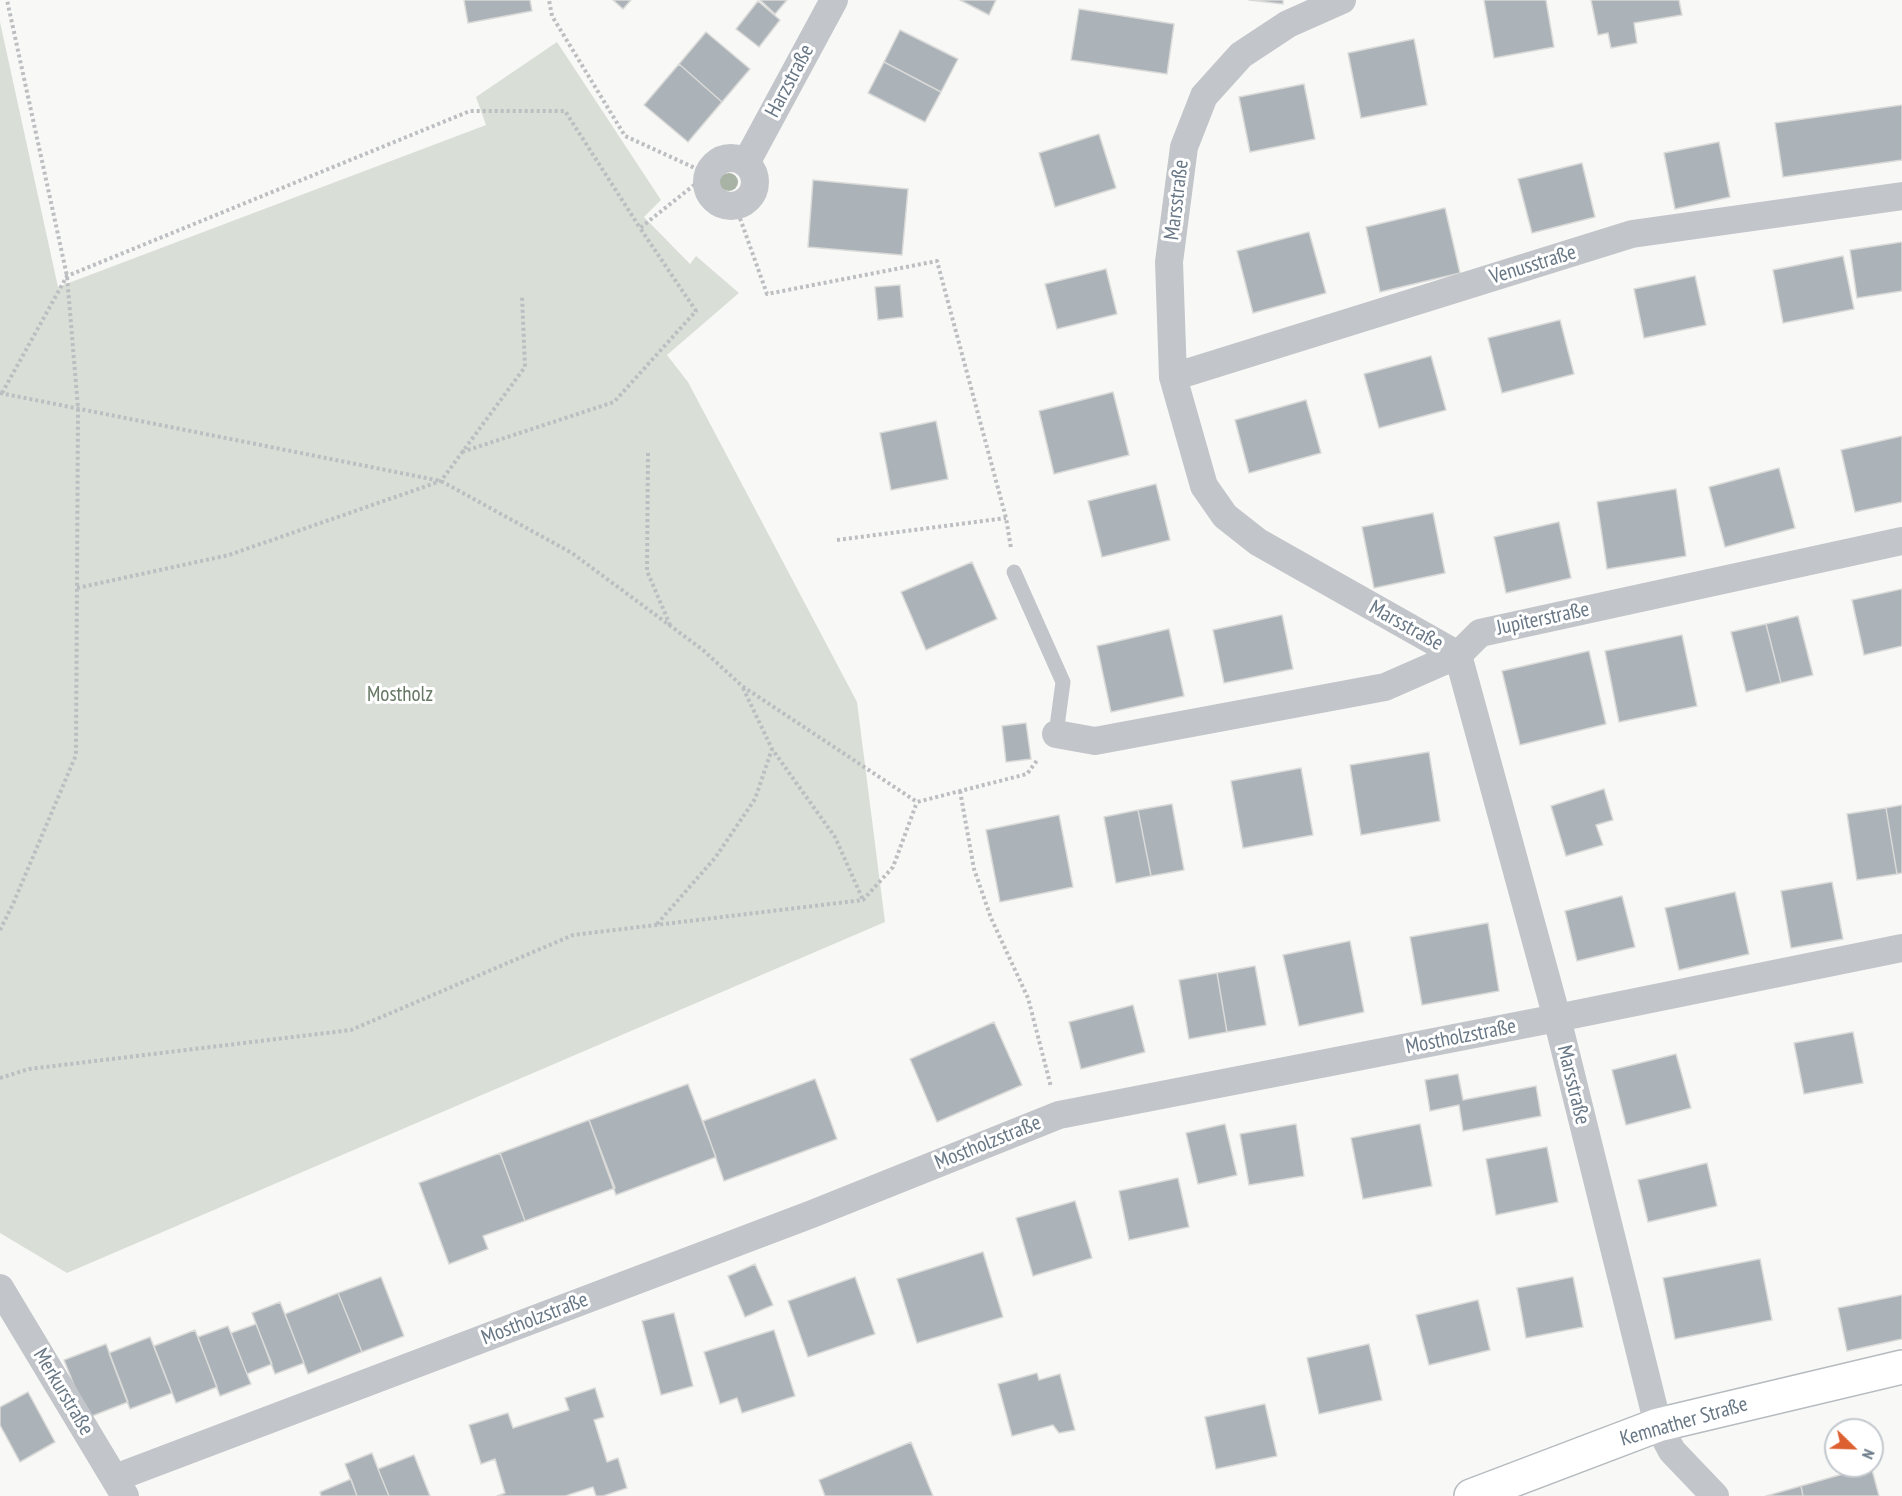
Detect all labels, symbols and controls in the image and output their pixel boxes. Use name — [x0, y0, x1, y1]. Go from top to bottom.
street label: Harzstraße — [760, 40, 820, 122]
street label: Marsstraße — [1160, 158, 1194, 242]
street label: Venusstraße — [1487, 240, 1579, 290]
street label: Marsstraße — [1365, 595, 1447, 657]
street label: Jupiterstraße — [1494, 597, 1592, 641]
park label: Mostholz — [367, 682, 433, 708]
street label: Mostholzstraße — [1404, 1014, 1518, 1060]
street label: Marsstraße — [1551, 1043, 1595, 1127]
street label: Mostholzstraße — [931, 1110, 1045, 1176]
street label: Mostholzstraße — [478, 1287, 592, 1351]
street label: Merkurstraße — [27, 1344, 99, 1440]
street label: Kemnather Straße — [1617, 1392, 1751, 1452]
north arrow — [1824, 1418, 1884, 1478]
text: N — [1858, 1446, 1880, 1462]

